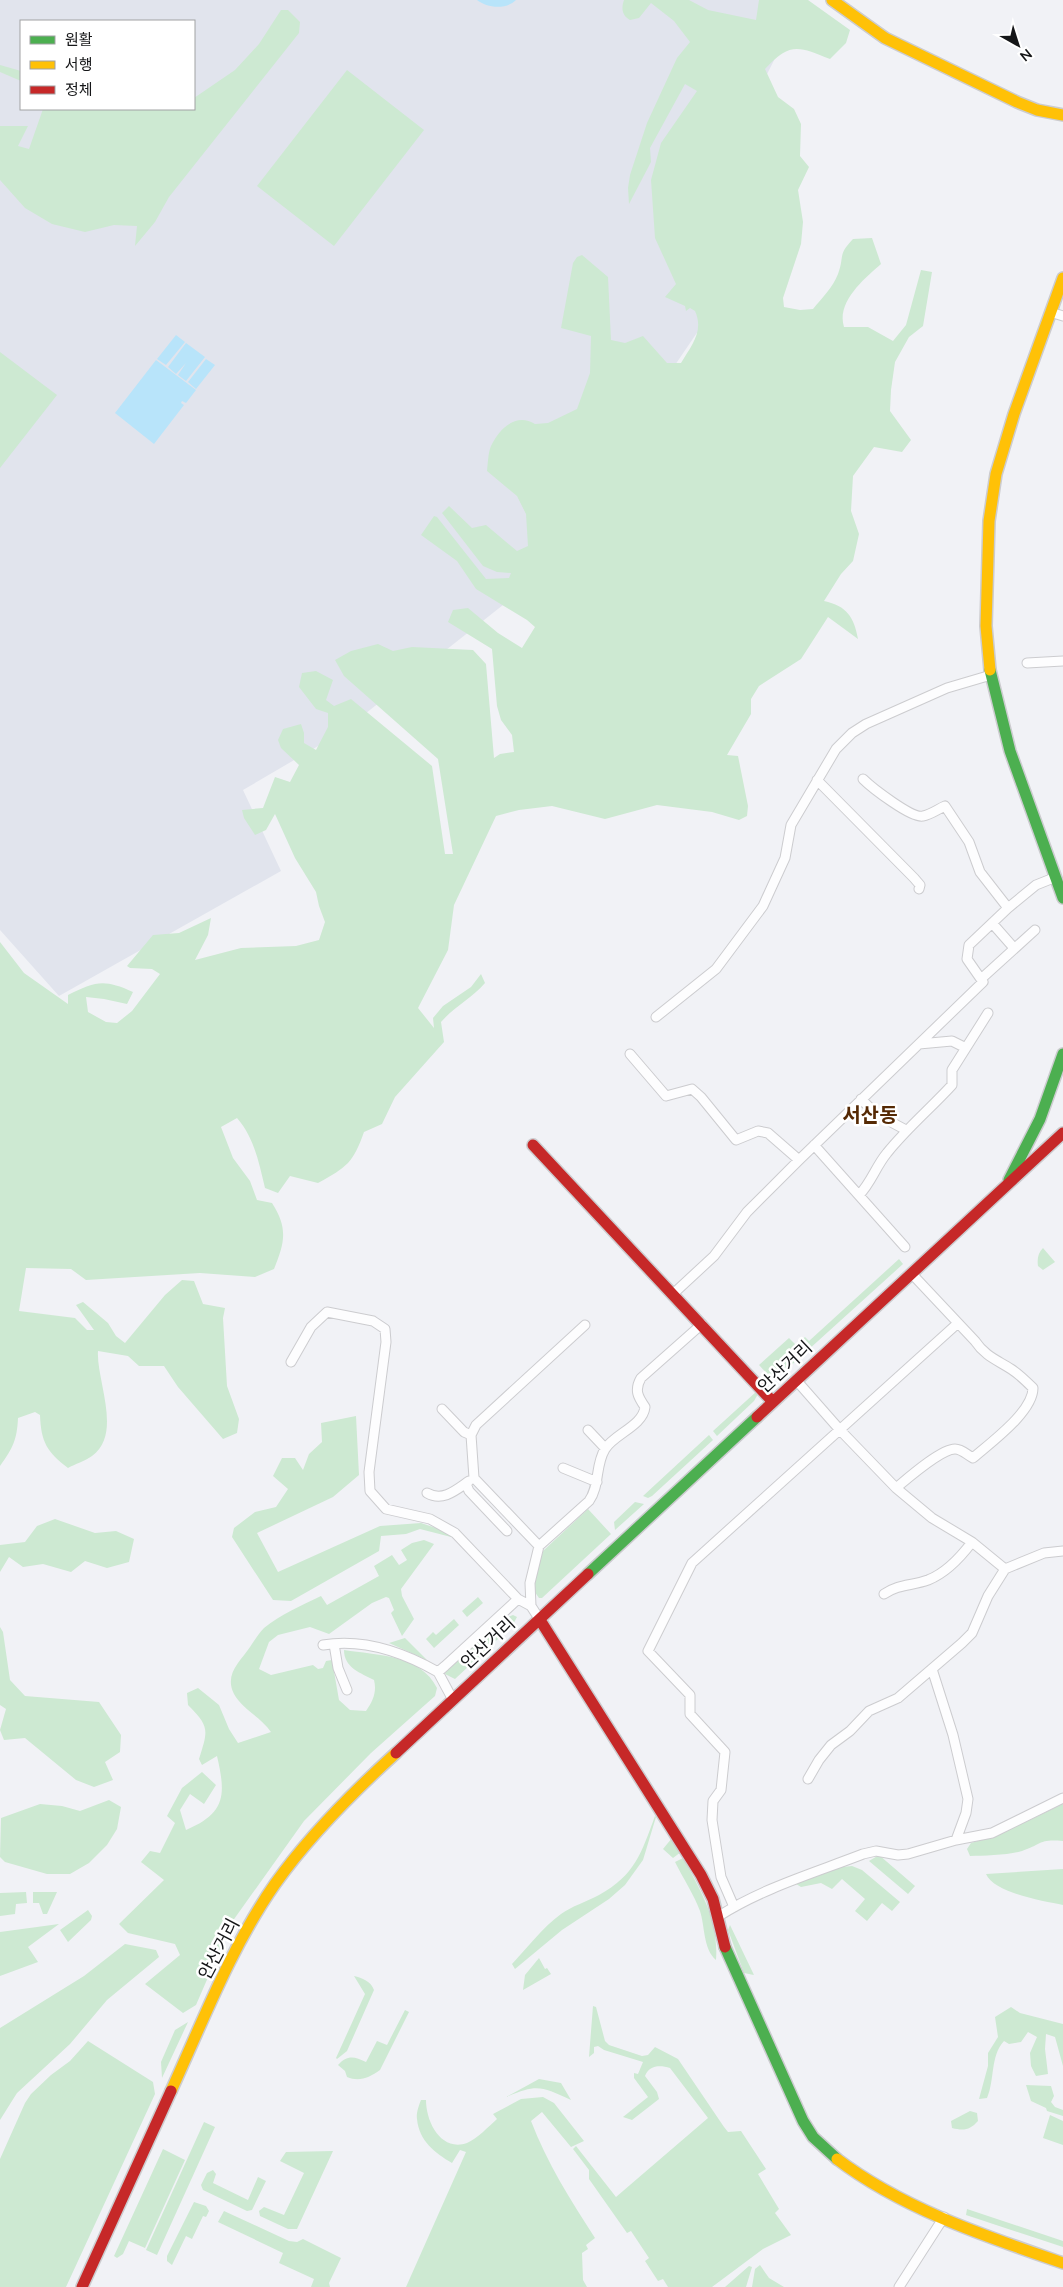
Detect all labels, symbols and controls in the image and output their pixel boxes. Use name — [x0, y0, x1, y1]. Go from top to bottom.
legend — [20, 20, 195, 110]
north arrow — [993, 20, 1043, 70]
text: 원활 — [65, 30, 93, 50]
text: N — [1016, 44, 1036, 65]
text: 서행 — [65, 55, 93, 75]
text: 정체 — [65, 80, 93, 100]
district label: 서산동 — [842, 1102, 898, 1129]
street label: 안산거리 — [753, 1336, 817, 1398]
street label: 안산거리 — [456, 1612, 520, 1674]
street label: 안산거리 — [193, 1914, 245, 1984]

